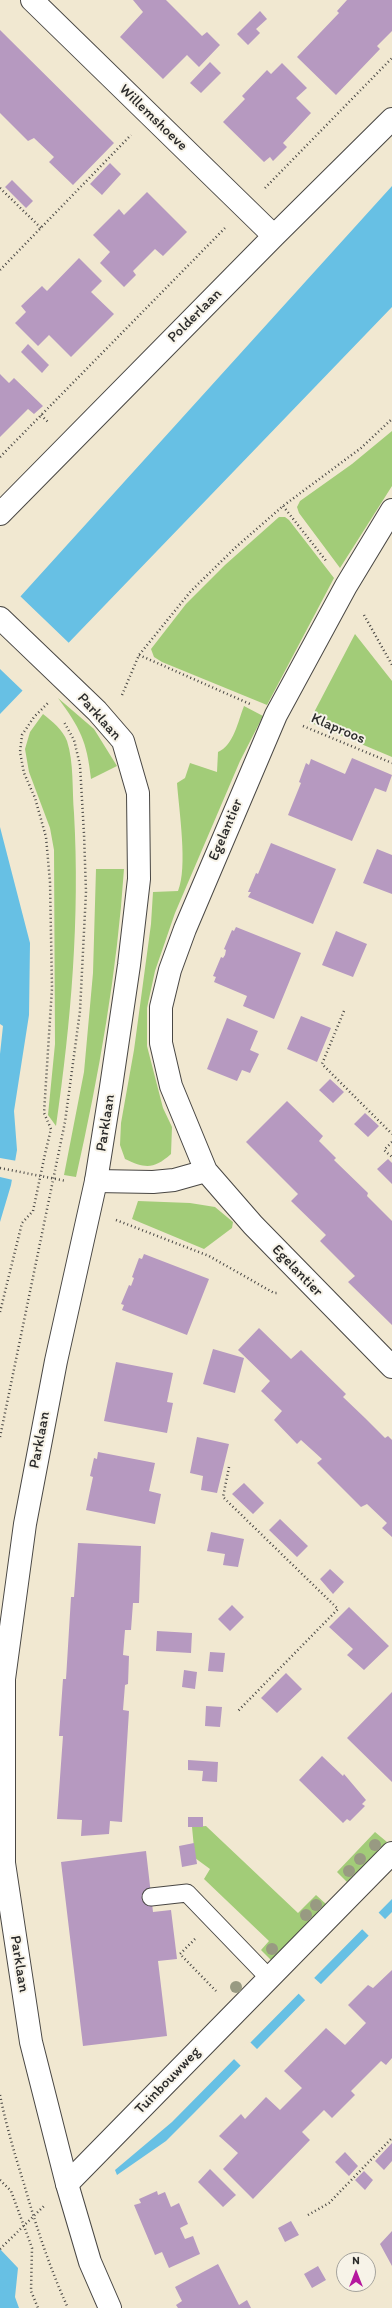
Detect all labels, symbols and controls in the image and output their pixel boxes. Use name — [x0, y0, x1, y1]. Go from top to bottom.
street label: Willemshoeve — [115, 81, 191, 155]
street label: Polderlaan — [164, 285, 226, 347]
street label: Parklaan — [73, 690, 125, 744]
street label: Klaproos — [308, 710, 368, 748]
street label: Egelantier — [205, 796, 247, 864]
street label: Parklaan — [93, 1093, 119, 1153]
street label: Egelantier — [268, 1241, 326, 1301]
street label: Parklaan — [26, 1410, 54, 1470]
street label: Parklaan — [6, 1934, 32, 1994]
street label: Tuinbouwweg — [131, 2044, 205, 2118]
north arrow — [336, 2252, 376, 2292]
text: N — [352, 2254, 360, 2267]

